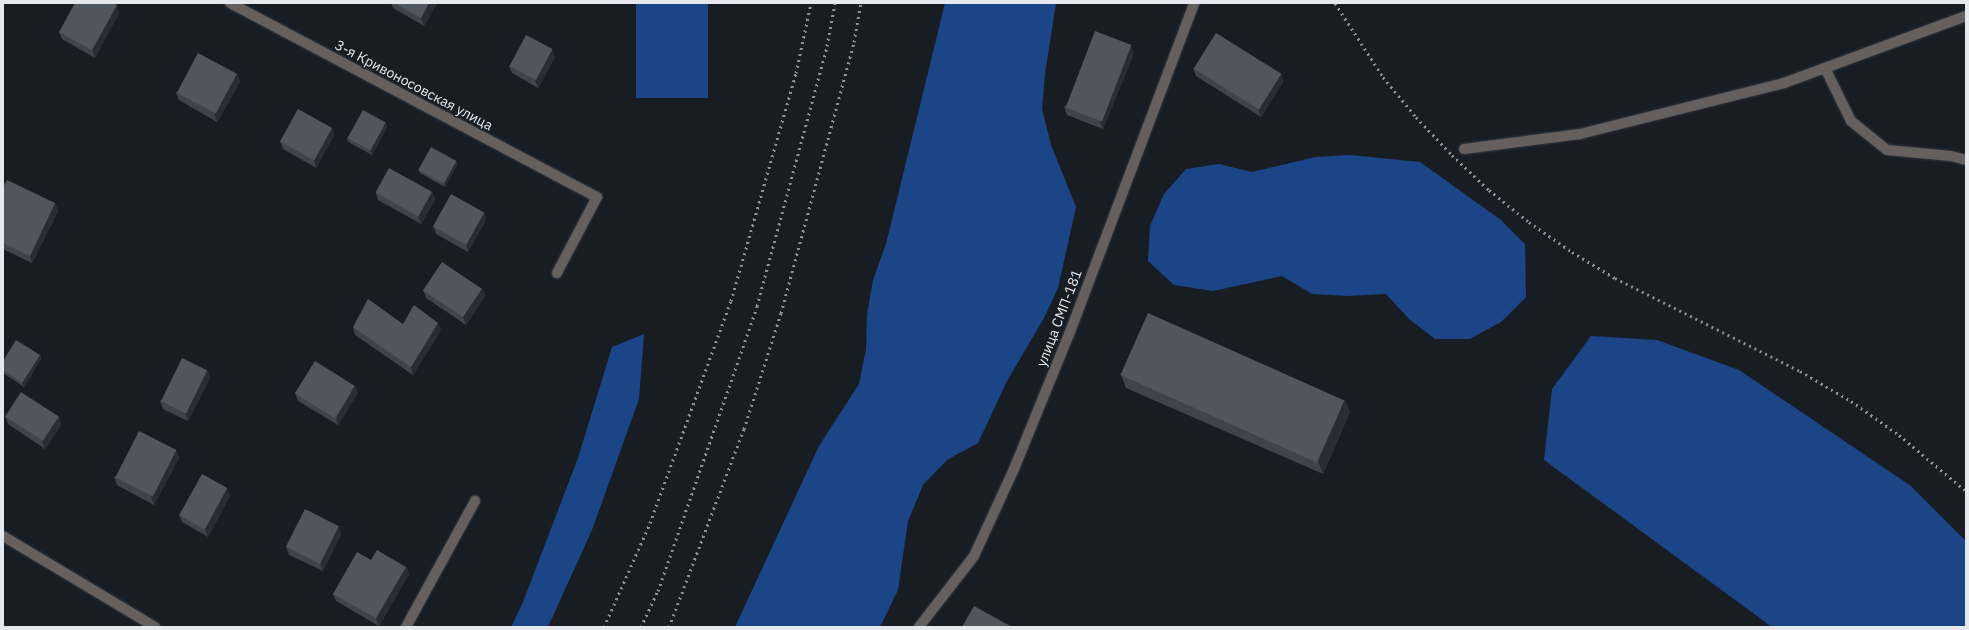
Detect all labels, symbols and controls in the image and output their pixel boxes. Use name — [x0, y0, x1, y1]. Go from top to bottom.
street label: 3-я Кривоносовская улица — [332, 36, 496, 134]
street label: улица СМП-181 — [1033, 267, 1085, 369]

